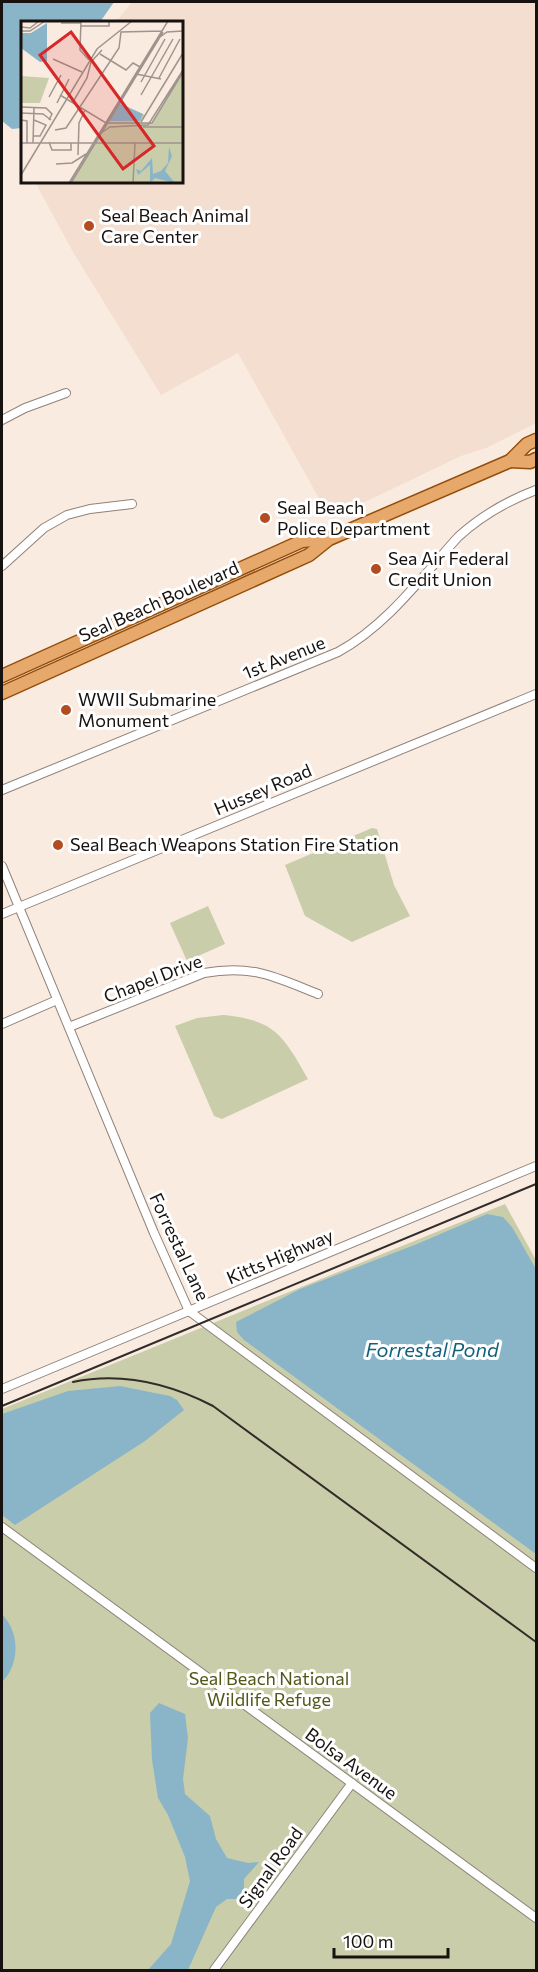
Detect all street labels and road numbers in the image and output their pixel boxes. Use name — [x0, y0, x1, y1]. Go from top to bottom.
street label: Seal Beach Boulevard — [75, 556, 242, 646]
street label: 1st Avenue — [239, 631, 328, 684]
street label: Hussey Road — [210, 759, 315, 820]
street label: Chapel Drive — [100, 949, 205, 1007]
street label: Forrestal Lane — [145, 1189, 215, 1304]
street label: Kitts Highway — [223, 1224, 336, 1288]
street label: Bolsa Avenue — [301, 1723, 402, 1804]
street label: Signal Road — [233, 1823, 307, 1912]

